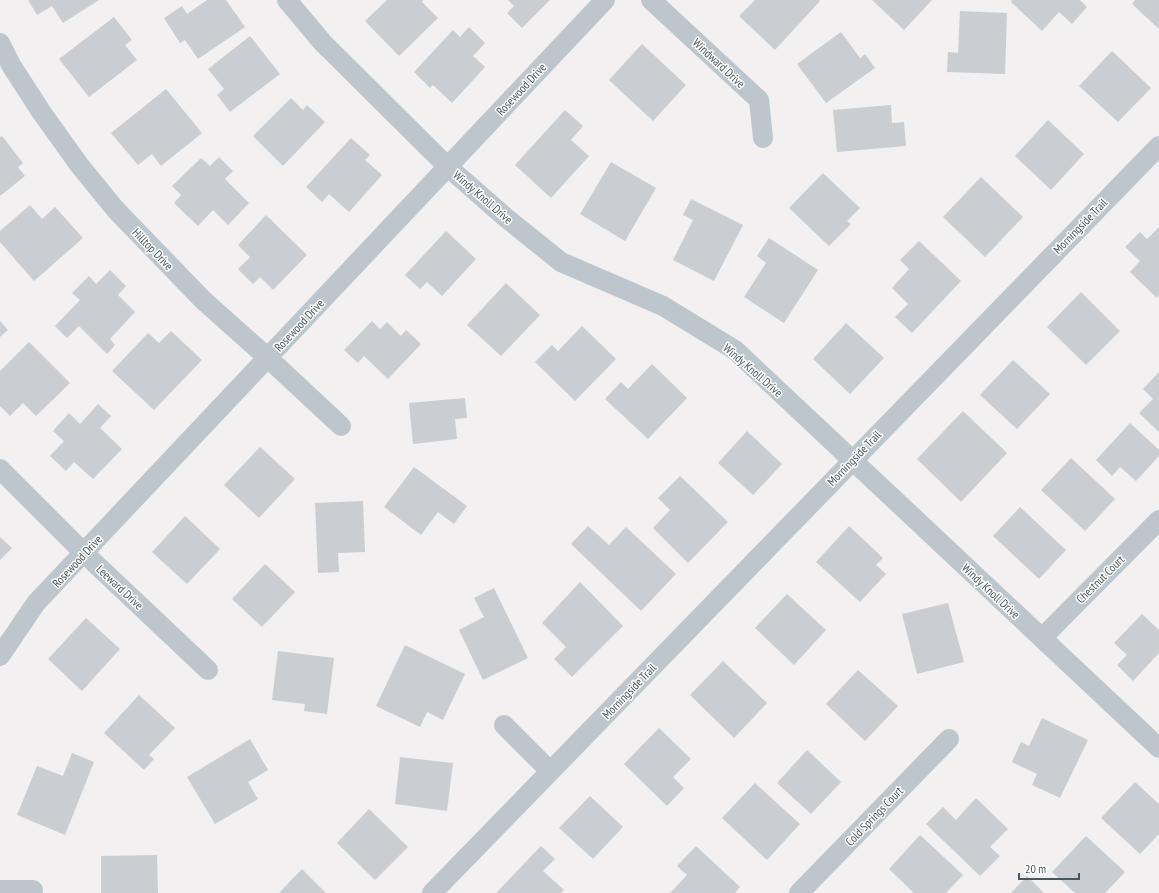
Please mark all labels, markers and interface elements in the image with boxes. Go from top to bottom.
street label: Windward Drive [690,35,748,91]
street label: Rosewood Drive [493,60,549,118]
street label: Windy Knoll Drive [450,167,516,227]
street label: Morningside Trail [1050,195,1110,257]
street label: Hilltop Drive [129,225,177,273]
street label: Rosewood Drive [271,296,327,354]
street label: Windy Knoll Drive [720,340,786,400]
street label: Morningside Trail [824,427,884,489]
street label: Rosewood Drive [49,532,105,590]
street label: Chestnut Court [1073,551,1128,606]
street label: Windy Knoll Drive [959,560,1023,622]
street label: Leeward Drive [93,561,147,613]
street label: Morningside Trail [599,660,659,722]
street label: Cold Springs Court [842,783,906,849]
scale bar [1019,855,1079,881]
text: 20 m [1025,861,1046,876]

